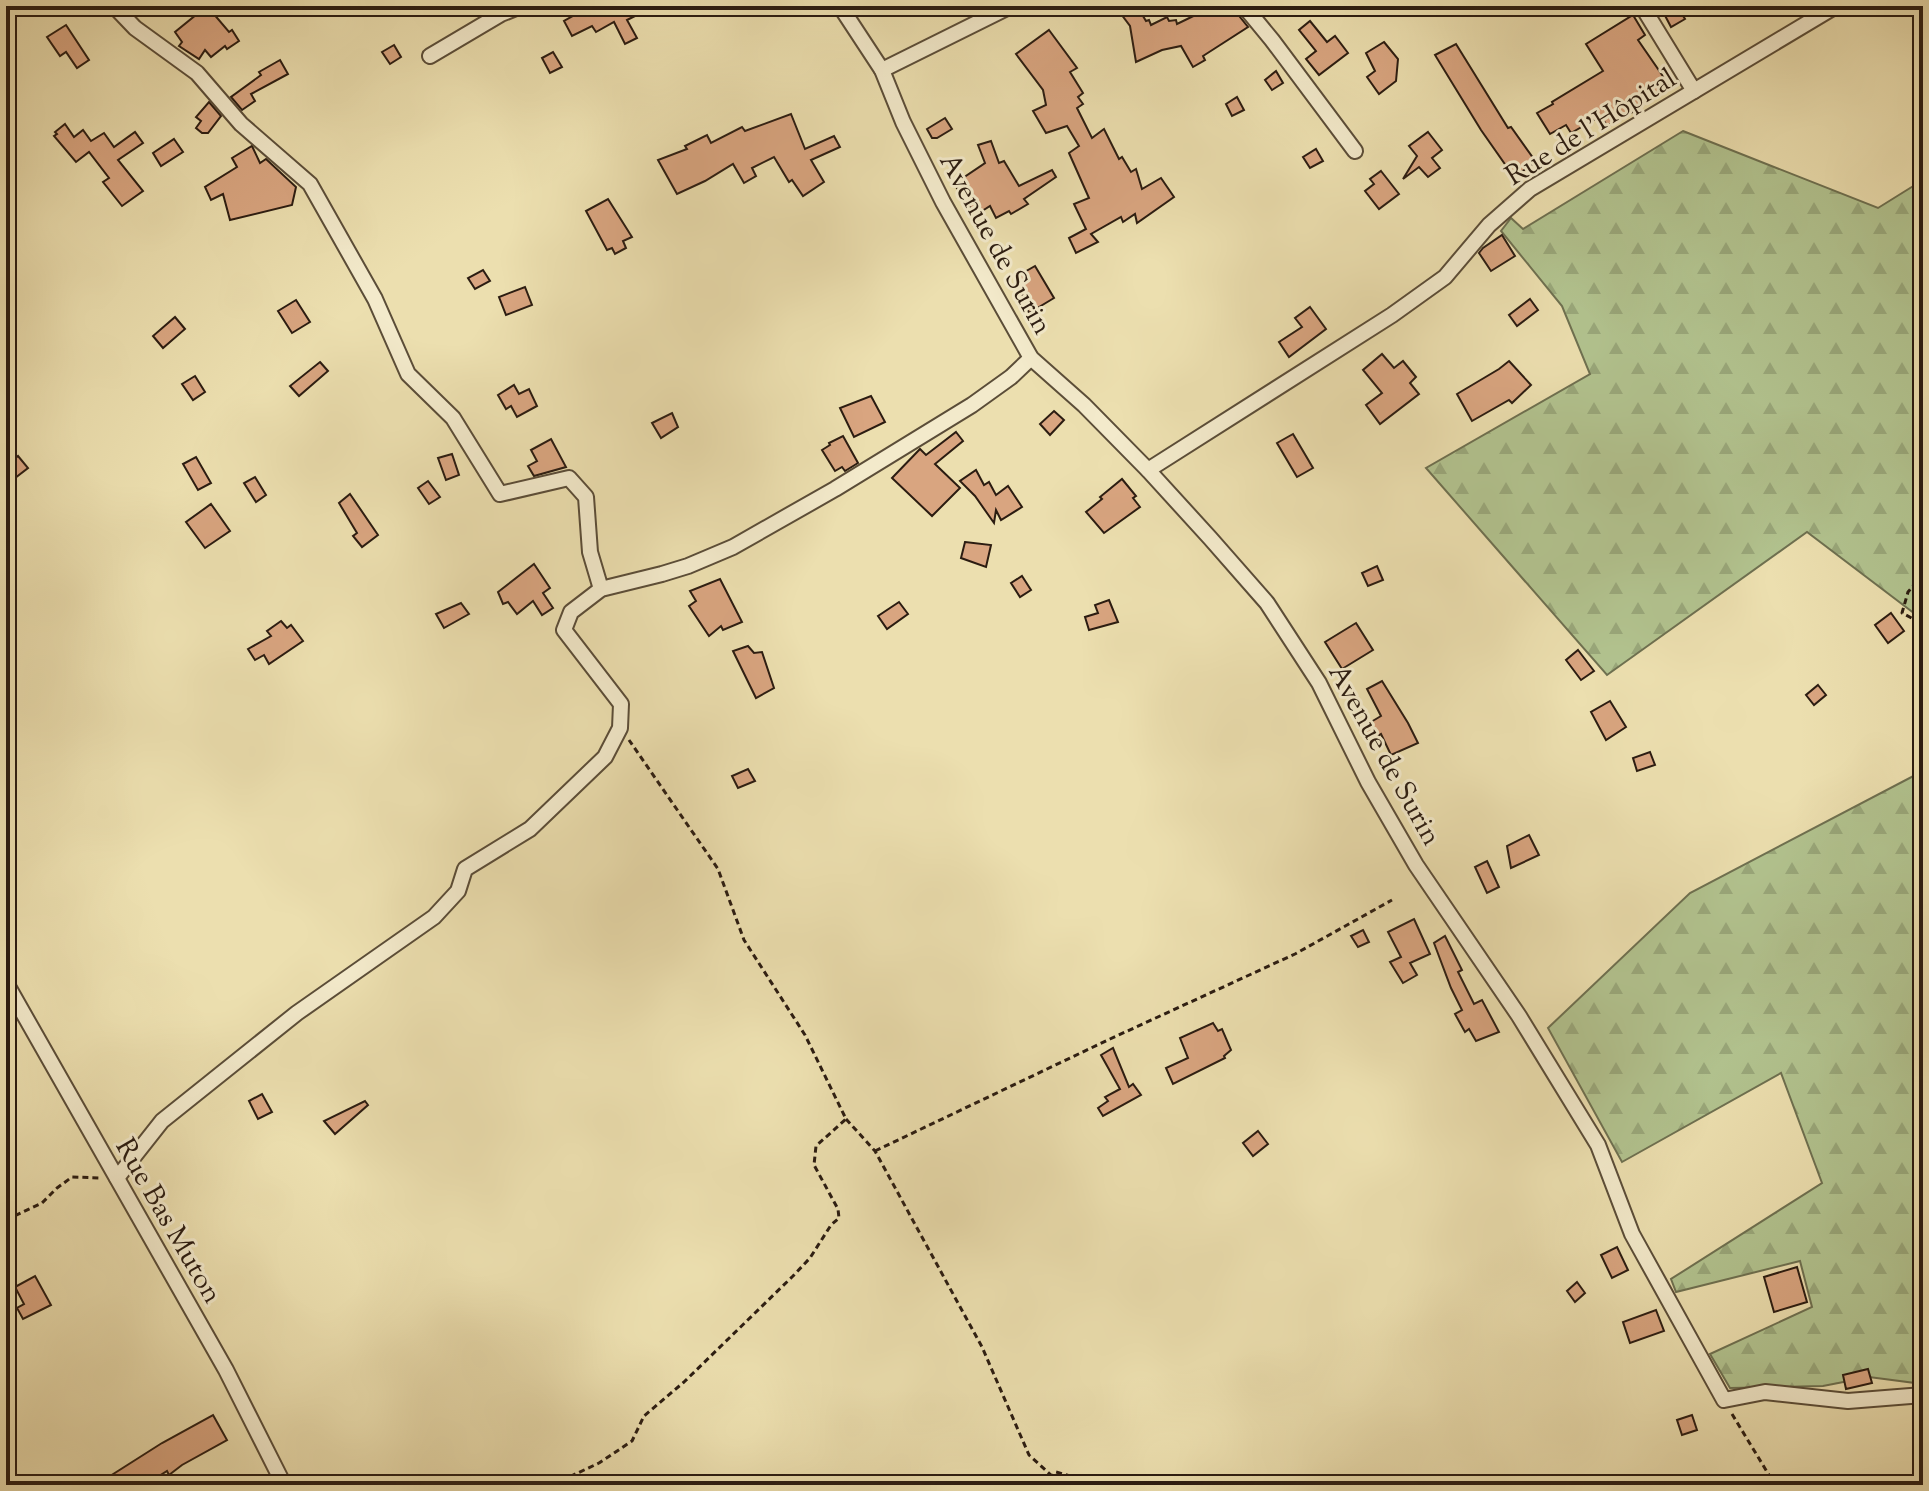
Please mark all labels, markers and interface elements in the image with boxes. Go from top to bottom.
street label: Rue de l'Hôpital [1498,60,1685,197]
street label: Avenue de Surin [928,146,1061,342]
street label: Avenue de Surin [1317,657,1450,853]
street label: Rue Bas Muton [104,1131,231,1312]

